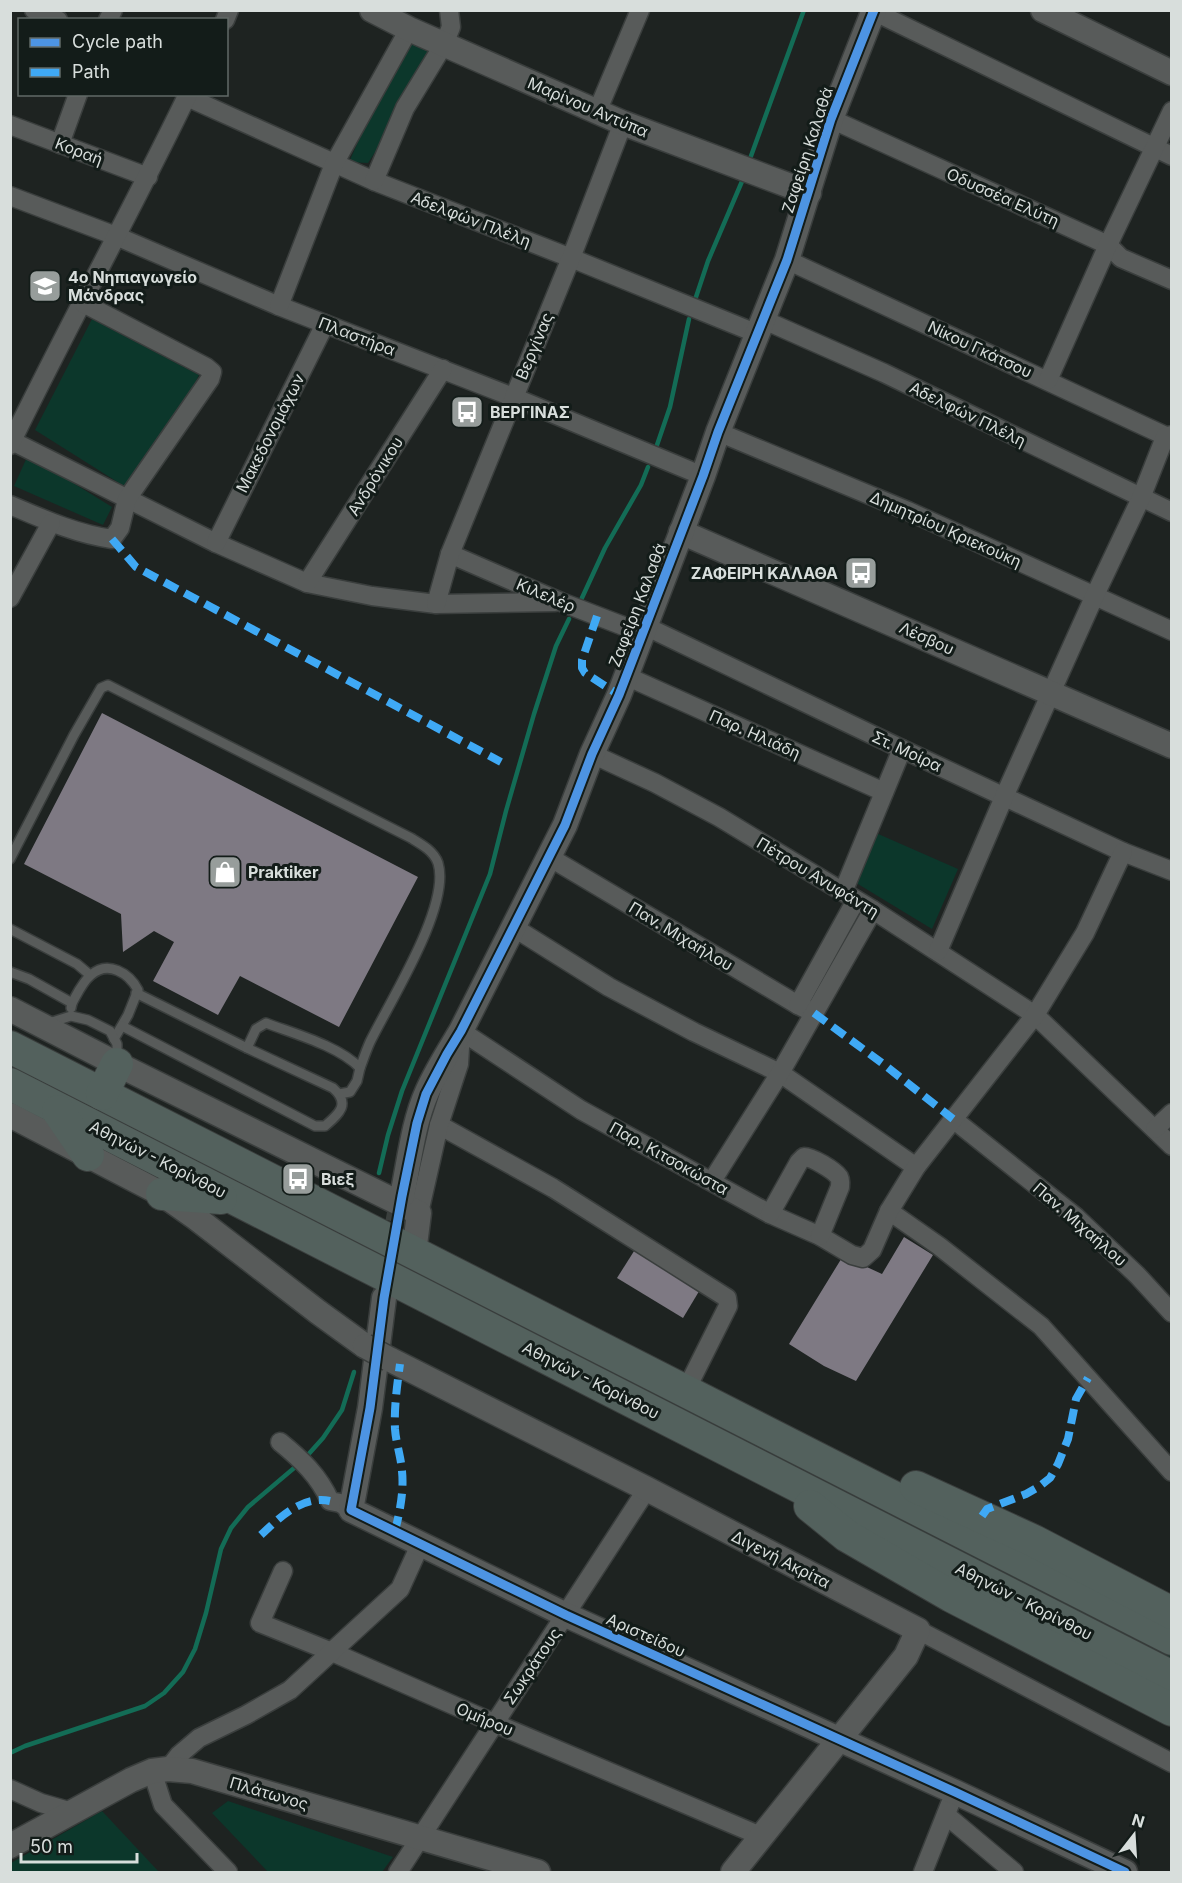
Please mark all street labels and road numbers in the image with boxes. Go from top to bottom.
street label: Μαρίνου Αντύπα [525,73,651,141]
street label: Ζαφείρη Καλαθά [777,85,837,215]
street label: Κοραή [52,133,106,169]
street label: Οδυσσέα Ελύτη [944,163,1062,231]
street label: Αδελφών Πλέλη [408,187,534,251]
street label: Βεργίνας [511,309,557,383]
street label: Πλαστήρα [316,312,398,360]
street label: Νίκου Γκάτσου [925,316,1035,382]
street label: Μακεδονομάχων [231,370,309,496]
street label: Αδελφών Πλέλη [907,377,1029,451]
street label: Ανδρόνικου [343,433,407,519]
street label: Δημητρίου Κριεκούκη [867,487,1025,571]
street label: Ζαφείρη Καλαθά [604,540,670,670]
street label: Κιλελέρ [513,574,579,616]
street label: Λέσβου [896,617,958,659]
street label: Παρ. Ηλιάδη [706,705,804,763]
street label: Στ. Μοίρα [869,726,945,776]
street label: Πέτρου Ανυφάντη [753,833,883,921]
street label: Παν. Μιχαήλου [625,897,737,975]
street label: Αθηνών - Κορίνθου [86,1116,230,1202]
street label: Παρ. Κιτσοκώστα [606,1117,732,1199]
street label: Παν. Μιχαήλου [1029,1178,1131,1270]
street label: Αθηνών - Κορίνθου [519,1337,663,1423]
street label: Διγενή Ακρίτα [728,1526,834,1592]
street label: Αθηνών - Κορίνθου [952,1558,1096,1644]
street label: Αριστείδου [603,1609,689,1661]
street label: Σωκράτους [499,1624,565,1708]
street label: Ομήρου [454,1698,516,1740]
street label: Πλάτωνος [227,1772,311,1814]

